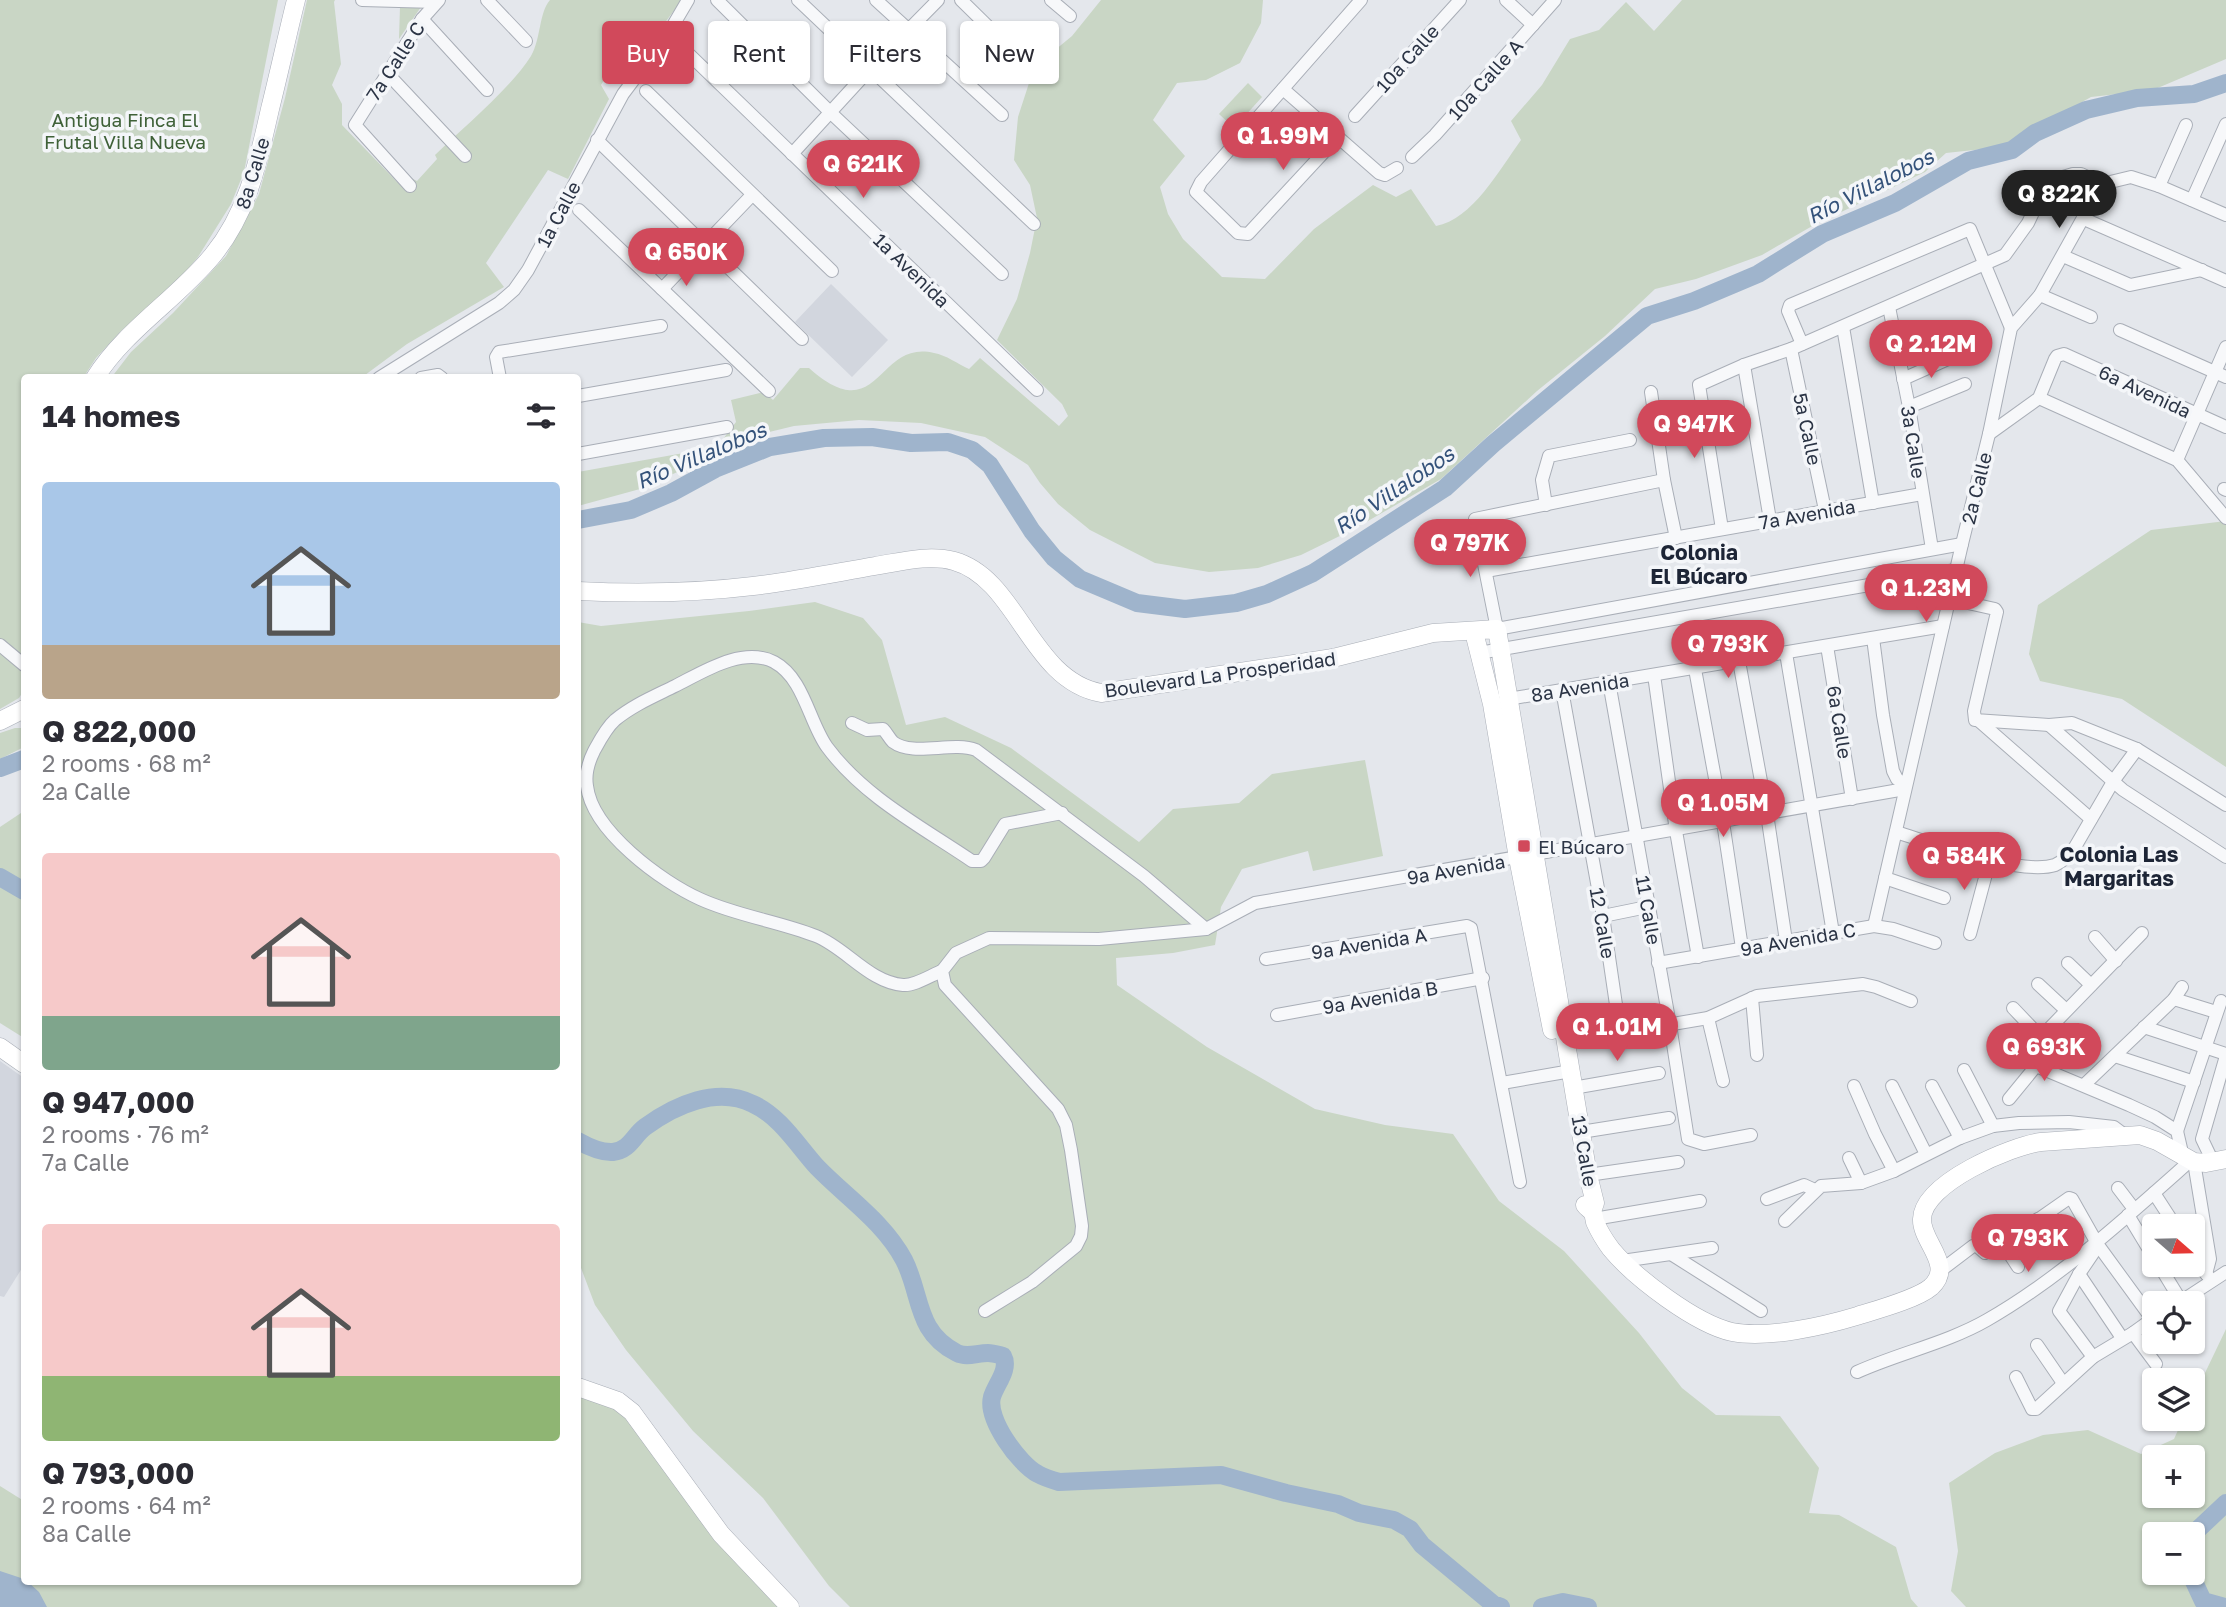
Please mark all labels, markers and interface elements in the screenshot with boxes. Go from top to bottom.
street label: 7a Calle C [361,17,429,105]
street label: 10a Calle [1371,19,1443,97]
chip: Buy [602,21,694,84]
chip: Rent [708,21,810,84]
chip: Filters [824,21,946,84]
chip: New [960,21,1059,84]
street label: 10a Calle A [1443,34,1527,124]
park label: Antigua Finca El Frutal Villa Nueva [44,108,206,153]
pin: Q 1.99M [1218,113,1348,172]
text: Q 1.99M [1237,121,1329,149]
street label: 8a Calle [230,134,274,212]
pin: Q 621K [806,140,920,200]
water label: Río Villalobos [1802,143,1938,229]
text: Q 621K [823,149,903,177]
pin: Q 822K [2002,170,2116,230]
street label: 1a Calle [531,177,585,251]
text: Q 822K [2018,179,2100,207]
street label: 1a Avenida [869,228,955,312]
pin: Q 650K [629,229,743,288]
text: Q 650K [644,237,728,265]
pin: Q 2.12M [1866,320,1996,380]
text: Q 2.12M [1885,329,1977,357]
street label: 6a Avenida [2095,360,2195,422]
street label: 5a Calle [1789,391,1827,467]
icon: filters [522,397,560,435]
text: 14 homes [42,398,181,434]
pin: Q 947K [1637,400,1751,460]
street label: 3a Calle [1897,404,1931,480]
text: Q 947K [1653,409,1735,437]
water label: Río Villalobos [632,416,771,494]
water label: Río Villalobos [1329,440,1459,540]
street label: 2a Calle [1956,450,1996,526]
street label: 7a Avenida [1757,494,1857,534]
pin: Q 797K [1413,520,1527,579]
icon: home [238,528,364,654]
text: Q 797K [1430,528,1510,556]
district label: Colonia El Búcaro [1650,539,1748,589]
pin: Q 1.23M [1861,564,1991,624]
text: Q 1.23M [1880,573,1972,601]
pin: Q 793K [1671,620,1785,680]
text: Q 793K [1687,629,1769,657]
street label: Boulevard La Prosperidad [1103,646,1337,702]
street label: 8a Avenida [1529,668,1631,706]
street label: 6a Calle [1823,684,1857,760]
text: Q 822,000 [42,713,197,749]
text: 2 rooms · 68 m² [42,749,211,777]
text: 2a Calle [42,777,131,805]
pin: Q 1.05M [1658,780,1788,839]
text: Q 1.05M [1677,788,1769,816]
pin: Q 584K [1907,832,2021,892]
place label: El Búcaro [1538,835,1624,858]
marker: El Búcaro [1516,838,1532,854]
text: Q 584K [1922,841,2006,869]
district label: Colonia Las Margaritas [2059,841,2179,891]
street label: 9a Avenida [1405,849,1507,889]
street label: 11 Calle [1632,874,1666,946]
street label: 12 Calle [1585,886,1621,960]
icon: home [238,899,364,1025]
street label: 9a Avenida C [1739,918,1857,960]
street label: 9a Avenida A [1310,922,1429,963]
street label: 9a Avenida B [1321,976,1439,1018]
pin: Q 1.01M [1552,1004,1682,1063]
text: Q 1.01M [1572,1012,1662,1040]
pin: Q 693K [1987,1024,2101,1083]
text: Q 693K [2002,1032,2086,1060]
text: Q 947,000 [42,1084,195,1120]
street label: 13 Calle [1567,1114,1603,1188]
text: 2 rooms · 76 m² [42,1120,209,1148]
text: 7a Calle [42,1148,129,1176]
pin: Q 793K [1971,1214,2085,1274]
north arrow [2142,1214,2205,1278]
map controls [2142,1214,2205,1585]
text: Q 793K [1987,1223,2069,1251]
icon: home [238,1270,364,1396]
button: locate [2142,1291,2205,1354]
button: layers [2142,1368,2205,1431]
button: + [2142,1445,2205,1508]
text: Q 793,000 [42,1455,194,1491]
text: 2 rooms · 64 m² [42,1491,211,1519]
text: 8a Calle [42,1519,131,1547]
button: − [2142,1522,2205,1585]

